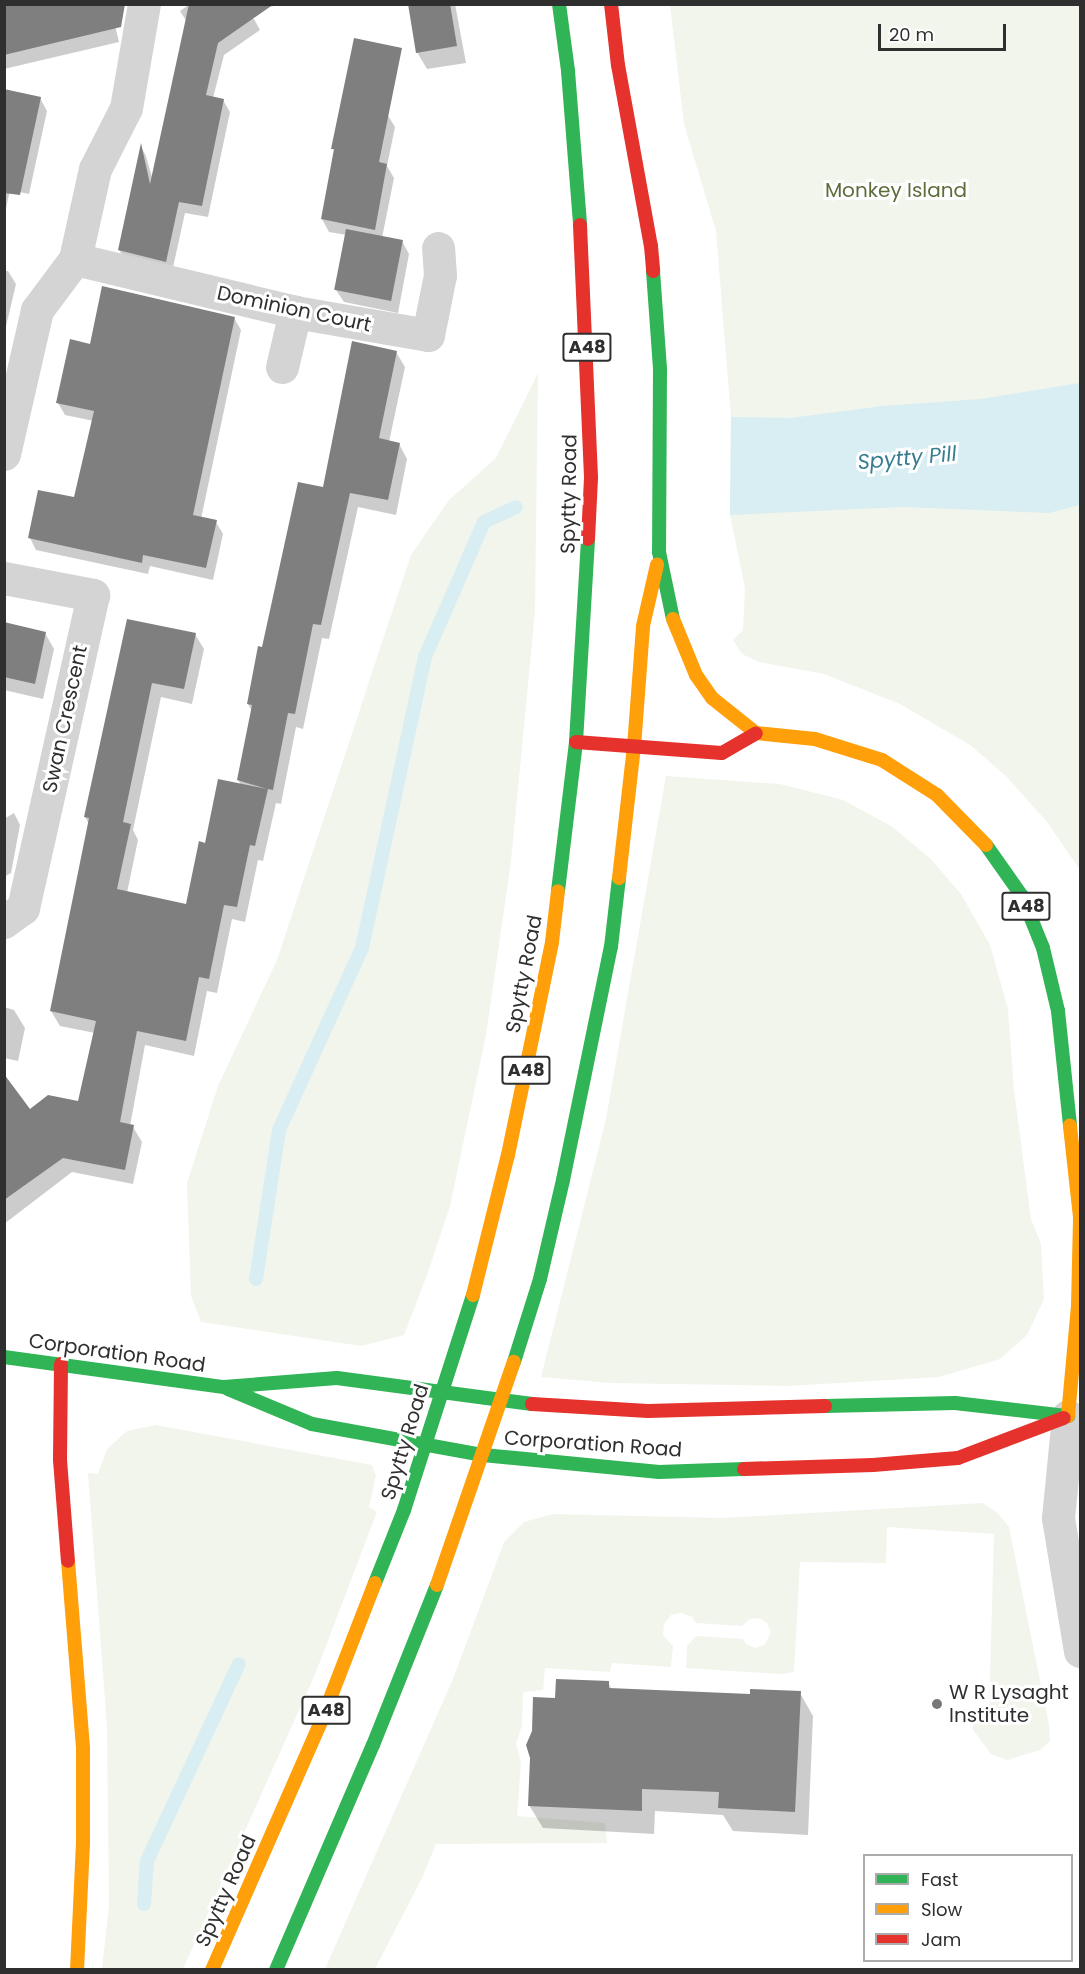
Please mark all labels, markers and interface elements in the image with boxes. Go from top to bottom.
scale bar [881,12,1008,50]
text: 20 m [889,22,934,47]
park label: Monkey Island [825,178,967,202]
street label: Dominion Court [215,281,373,337]
road number: A48 [562,332,612,362]
street label: Spytty Road [556,434,582,554]
water label: Spytty Pill [856,441,958,475]
street label: Swan Crescent [38,643,92,795]
road number: A48 [1000,891,1052,921]
street label: Spytty Road [501,913,547,1035]
road number: A48 [500,1055,552,1085]
street label: Corporation Road [27,1329,207,1377]
street label: Spytty Road [376,1381,434,1503]
street label: Corporation Road [503,1426,683,1462]
place label: W R Lysaght Institute [949,1680,1069,1727]
road number: A48 [300,1695,352,1725]
marker: W R Lysaght Institute [930,1697,944,1711]
street label: Spytty Road [191,1831,261,1951]
legend [863,1854,1073,1962]
text: Fast [921,1867,958,1892]
text: Slow [921,1897,962,1922]
text: Jam [921,1927,961,1952]

